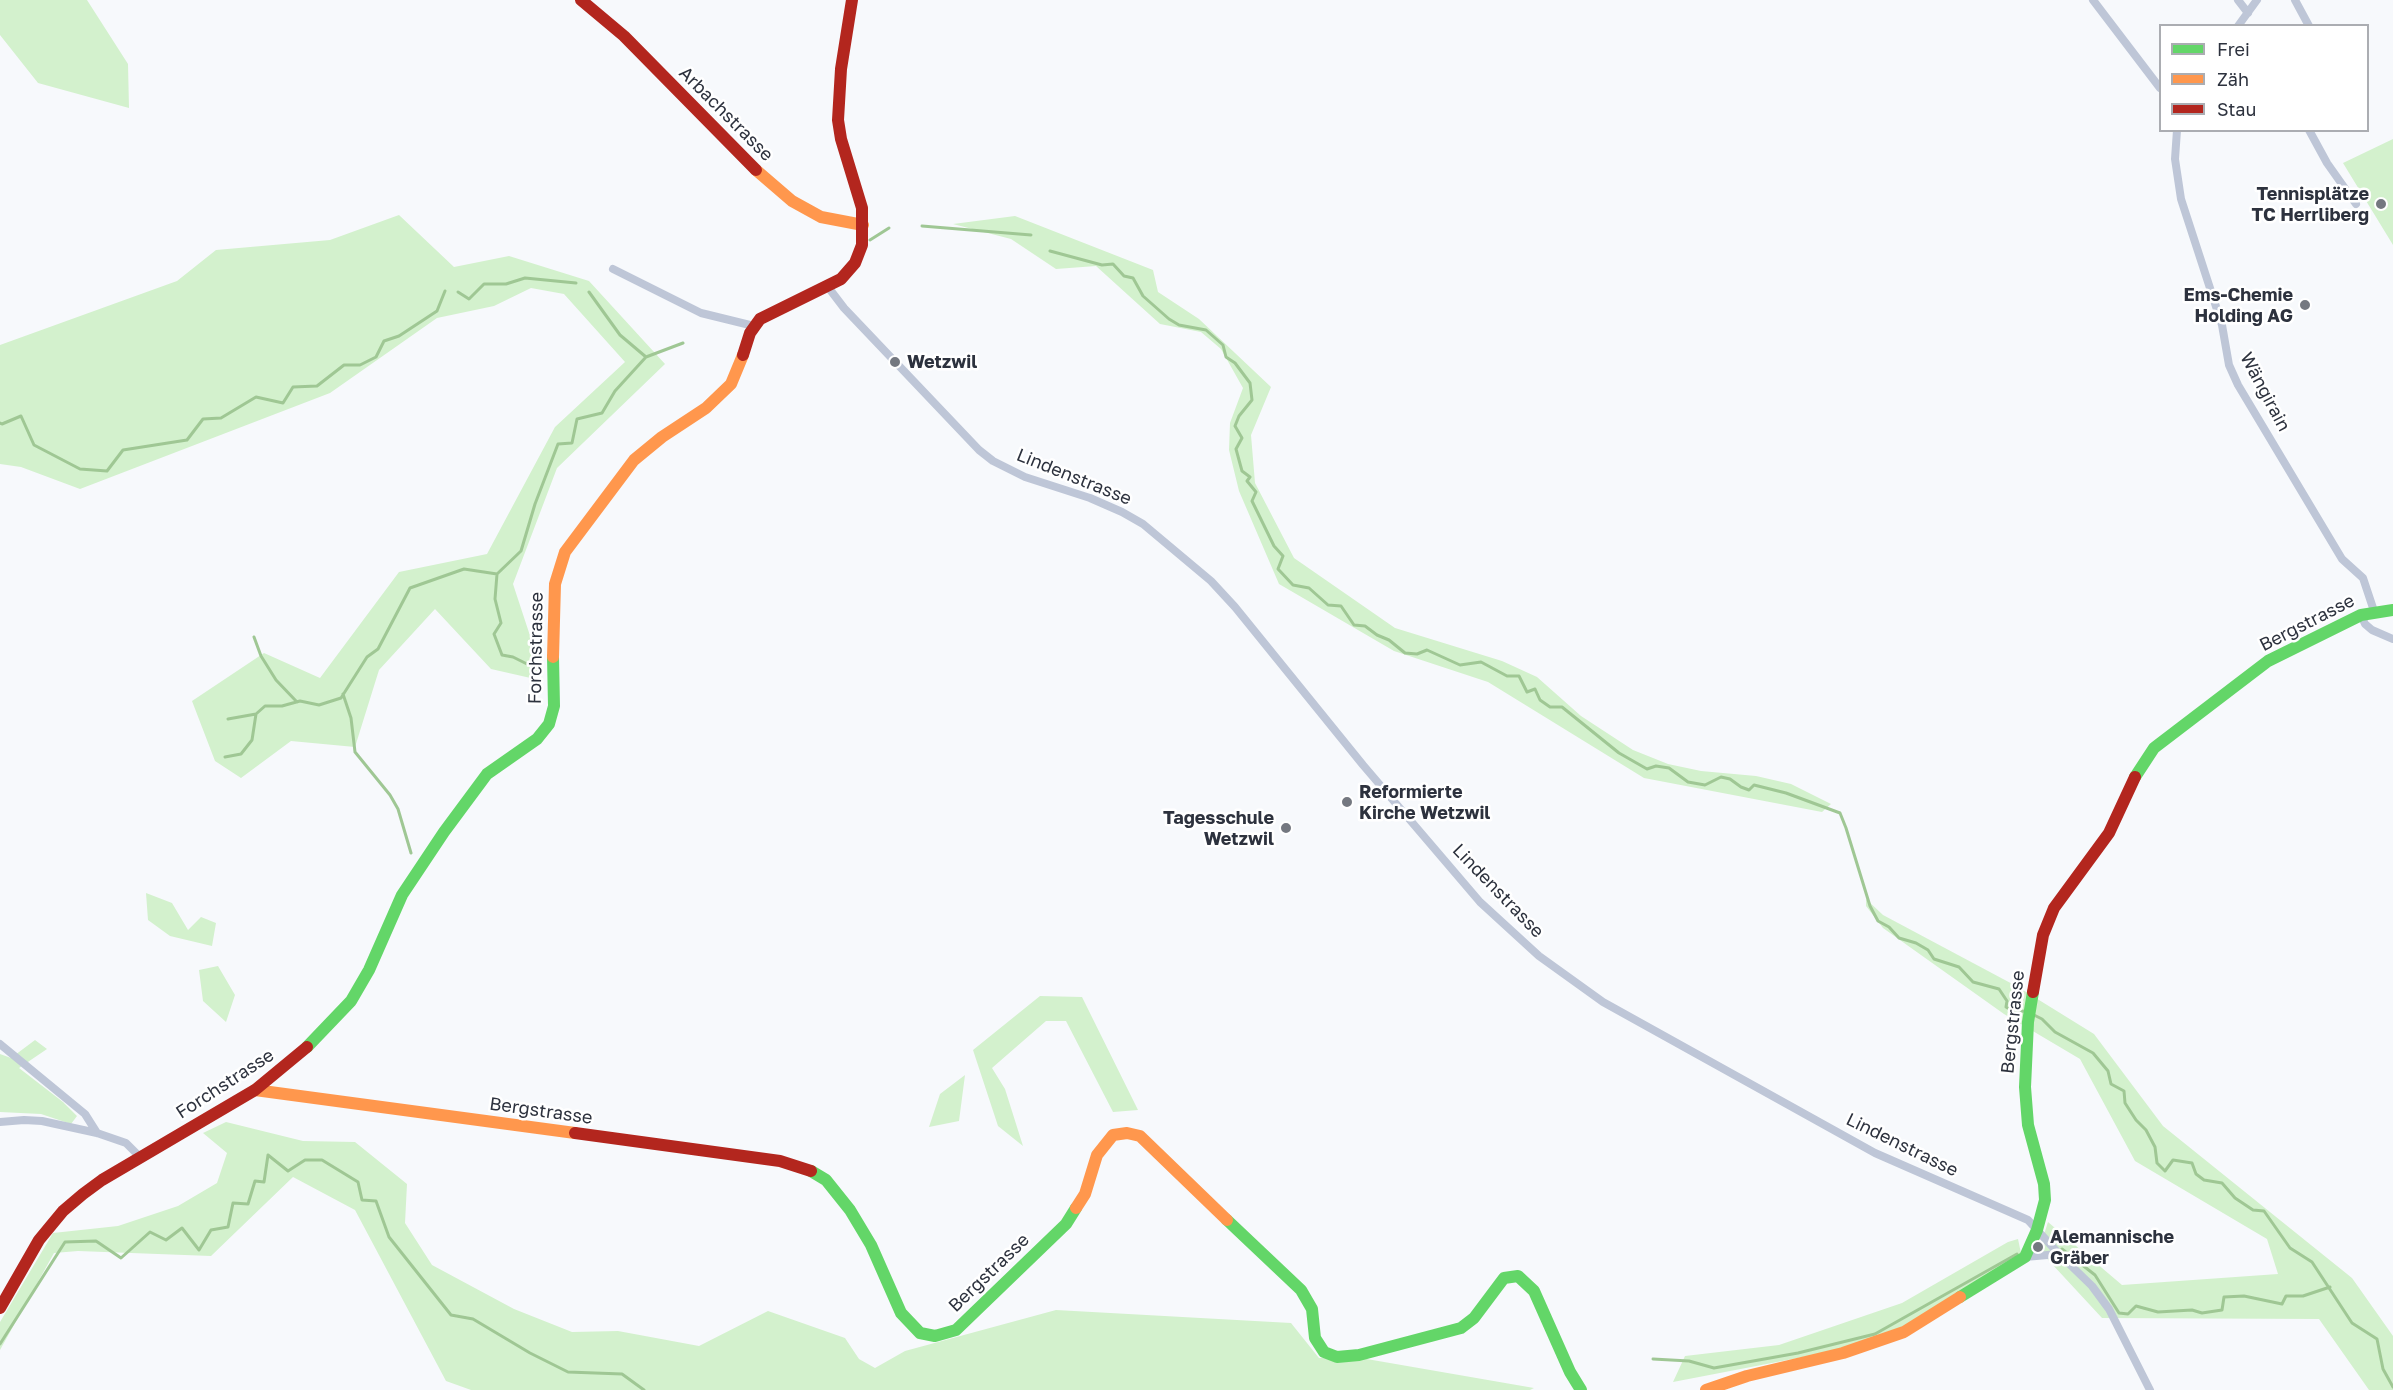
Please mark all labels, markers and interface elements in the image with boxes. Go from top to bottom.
legend [2159,24,2369,132]
text: Frei [2217,38,2250,60]
street label: Arbachstrasse [674,62,778,166]
text: Zäh [2217,68,2249,90]
text: Stau [2217,98,2256,120]
place label: Tennisplätze TC Herrliberg [2251,183,2369,226]
marker: Tennisplätze TC Herrliberg [2374,197,2388,211]
place label: Ems-Chemie Holding AG [2184,284,2293,326]
marker: Ems-Chemie Holding AG [2298,298,2312,312]
street label: Wängirain [2235,349,2295,435]
place label: Wetzwil [907,351,977,373]
marker: Wetzwil [888,355,902,369]
street label: Lindenstrasse [1013,444,1135,510]
street label: Bergstrasse [2256,590,2358,656]
street label: Forchstrasse [524,592,548,704]
place label: Reformierte Kirche Wetzwil [1359,781,1490,824]
marker: Reformierte Kirche Wetzwil [1340,795,1354,809]
place label: Tagesschule Wetzwil [1163,807,1274,850]
marker: Tagesschule Wetzwil [1279,821,1293,835]
street label: Lindenstrasse [1448,840,1548,942]
street label: Bergstrasse [1997,969,2029,1075]
street label: Forchstrasse [172,1044,278,1124]
street label: Bergstrasse [488,1093,594,1129]
street label: Lindenstrasse [1842,1109,1962,1181]
place label: Alemannische Gräber [2050,1226,2174,1268]
street label: Bergstrasse [944,1229,1034,1317]
marker: Alemannische Gräber [2031,1240,2045,1254]

